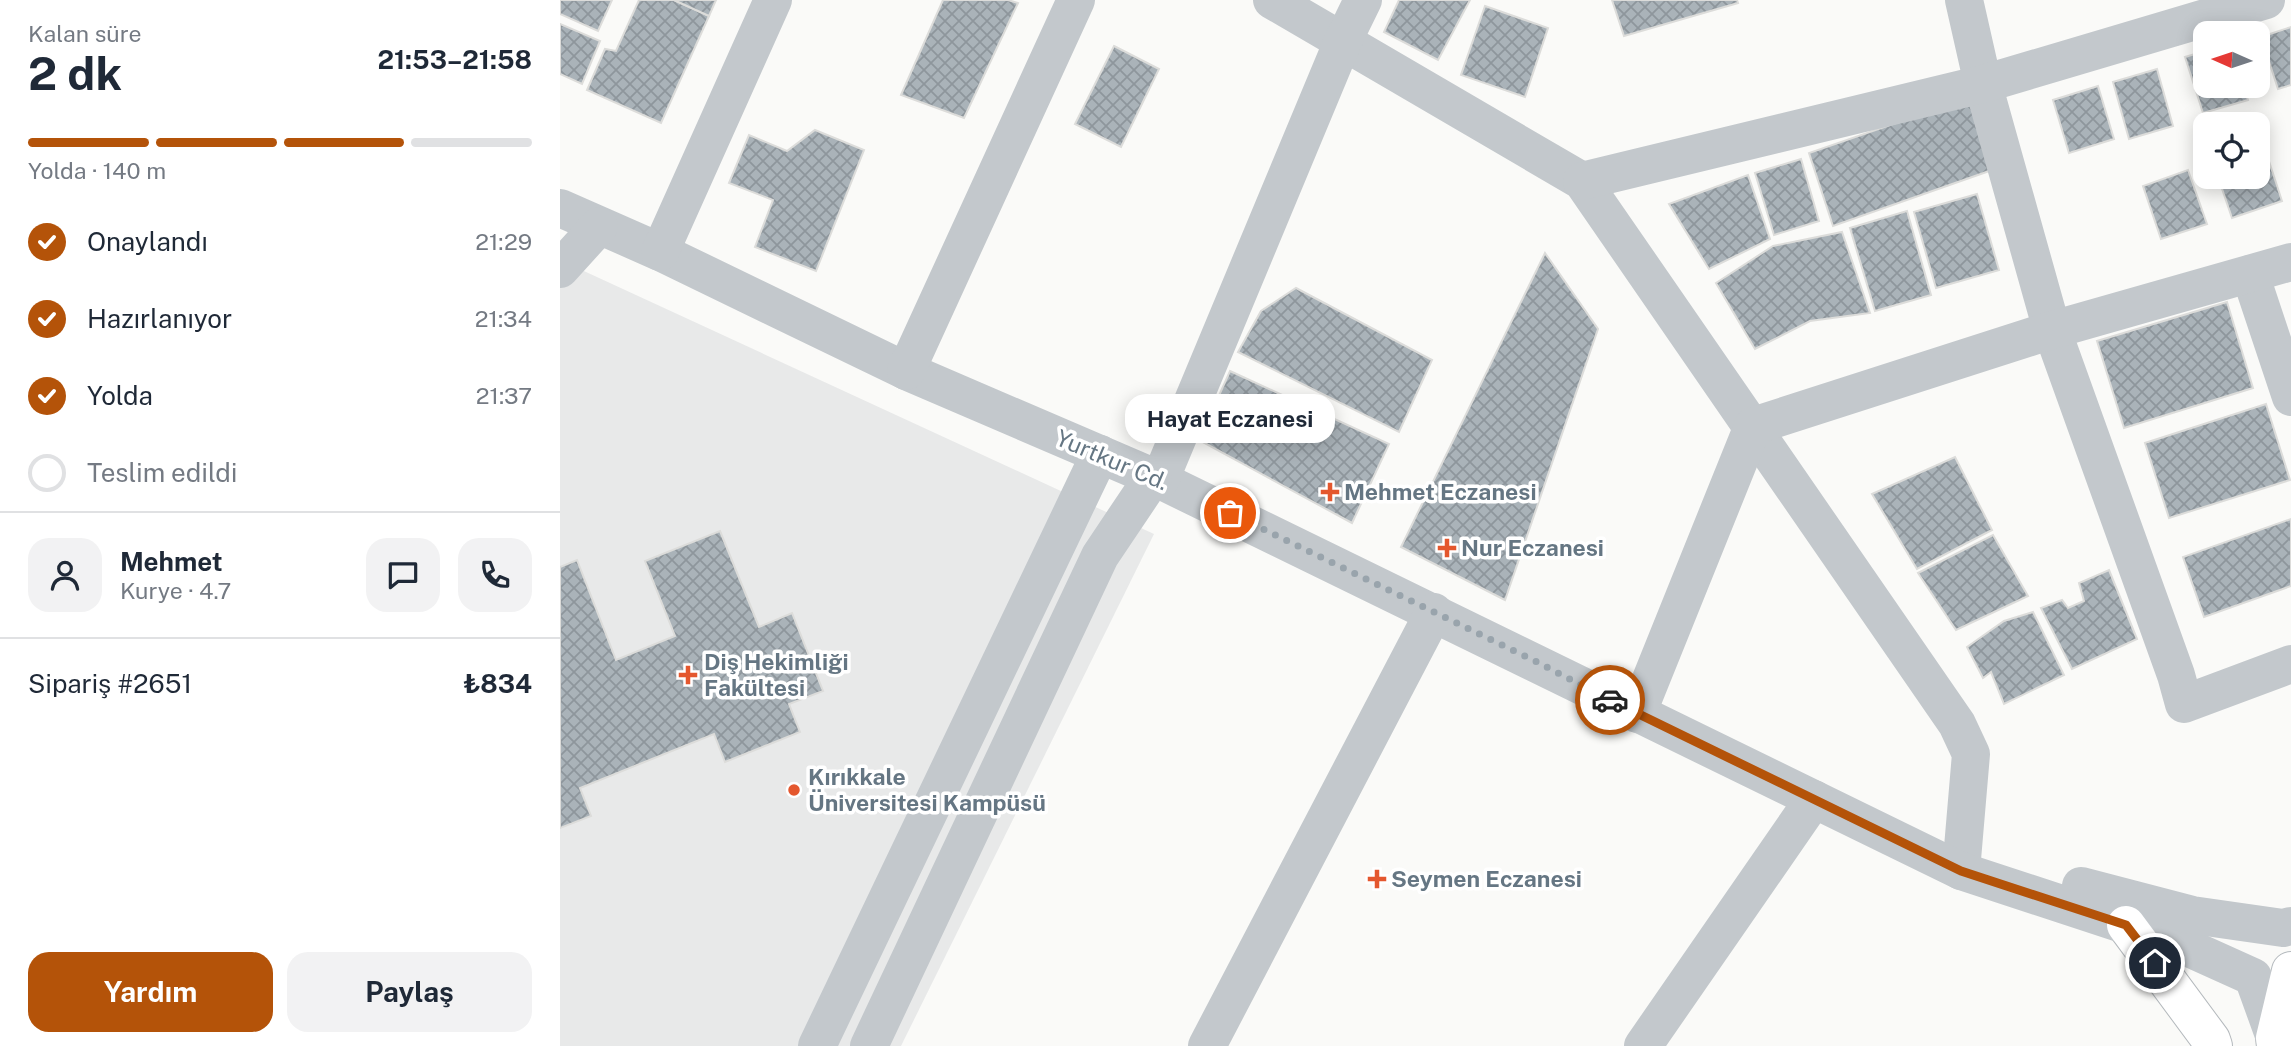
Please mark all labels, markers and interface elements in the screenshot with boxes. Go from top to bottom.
text: Kalan süre [28,20,142,47]
north arrow [2193,21,2270,98]
map controls [2193,21,2270,189]
text: 21:53–21:58 [377,44,532,75]
text: 2 dk [28,46,122,100]
button: locate [2193,112,2270,189]
text: Yolda · 140 m [28,157,166,184]
icon: check [28,223,66,261]
text: Onaylandı [87,226,208,257]
text: 21:29 [475,228,532,255]
icon: check [28,300,66,338]
text: Hazırlanıyor [87,303,232,334]
text: 21:34 [475,305,532,332]
icon: check [28,377,66,415]
text: Yolda [87,380,153,411]
text: 21:37 [476,382,532,409]
callout: Hayat Eczanesi [1125,394,1335,443]
text: Hayat Eczanesi [1147,405,1313,432]
street label: Yurtkur Cd. [1052,424,1172,495]
text: Teslim edildi [87,457,237,488]
place label: Mehmet Eczanesi [1344,478,1536,505]
pin [1200,483,1260,543]
marker: Mehmet Eczanesi [1322,484,1338,500]
icon: bag [1211,494,1249,532]
place label: Nur Eczanesi [1461,534,1604,561]
button: person [28,538,102,612]
button: chat [366,538,440,612]
button: phone [458,538,532,612]
marker: Nur Eczanesi [1439,540,1455,556]
text: Mehmet [120,546,223,577]
text: Kurye · 4.7 [120,577,231,604]
place label: Diş Hekimliği Fakültesi [704,648,849,701]
marker: Diş Hekimliği Fakültesi [678,665,698,685]
courier [1575,665,1645,735]
text: Sipariş #2651 [28,668,192,699]
text: ₺834 [463,668,532,699]
icon: car [1591,681,1629,719]
place label: Kırıkkale Üniversitesi Kampüsü [808,763,1046,816]
marker: Kırıkkale Üniversitesi Kampüsü [786,782,802,798]
place label: Seymen Eczanesi [1391,865,1582,892]
marker: Seymen Eczanesi [1369,871,1385,887]
pin [2125,933,2185,993]
icon: home [2136,944,2174,982]
button: Yardım [28,952,273,1032]
button: Paylaş [287,952,532,1032]

